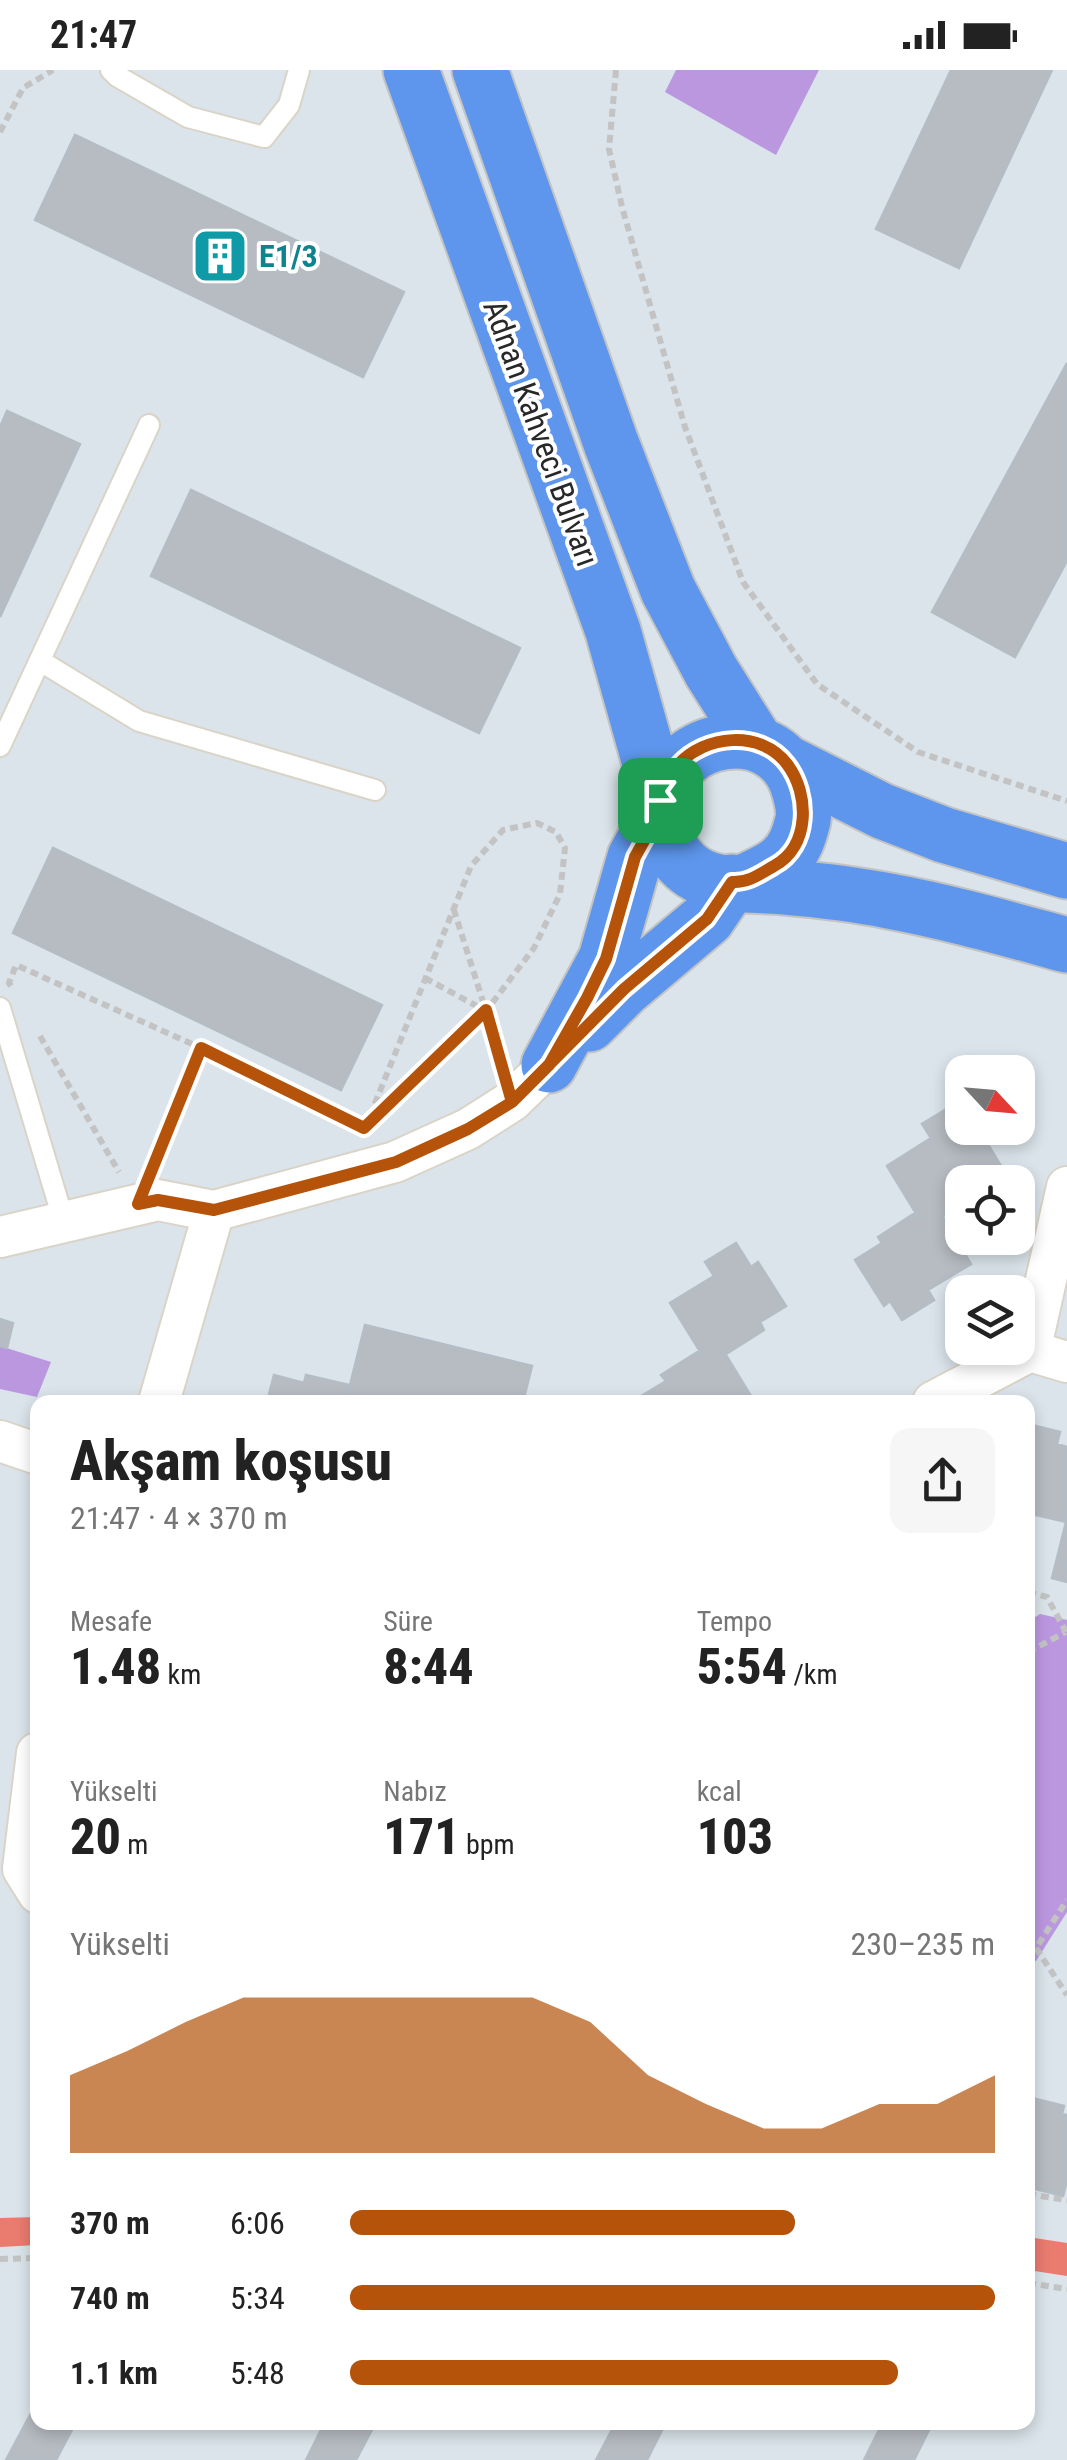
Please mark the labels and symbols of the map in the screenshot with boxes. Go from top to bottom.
building icon: E1/3 [190,226,250,286]
place label: E1/3 [259,237,318,275]
street label: Adnan Kahveci Bulvarı [475,295,607,571]
pin [618,758,703,843]
north arrow [945,1055,1035,1145]

